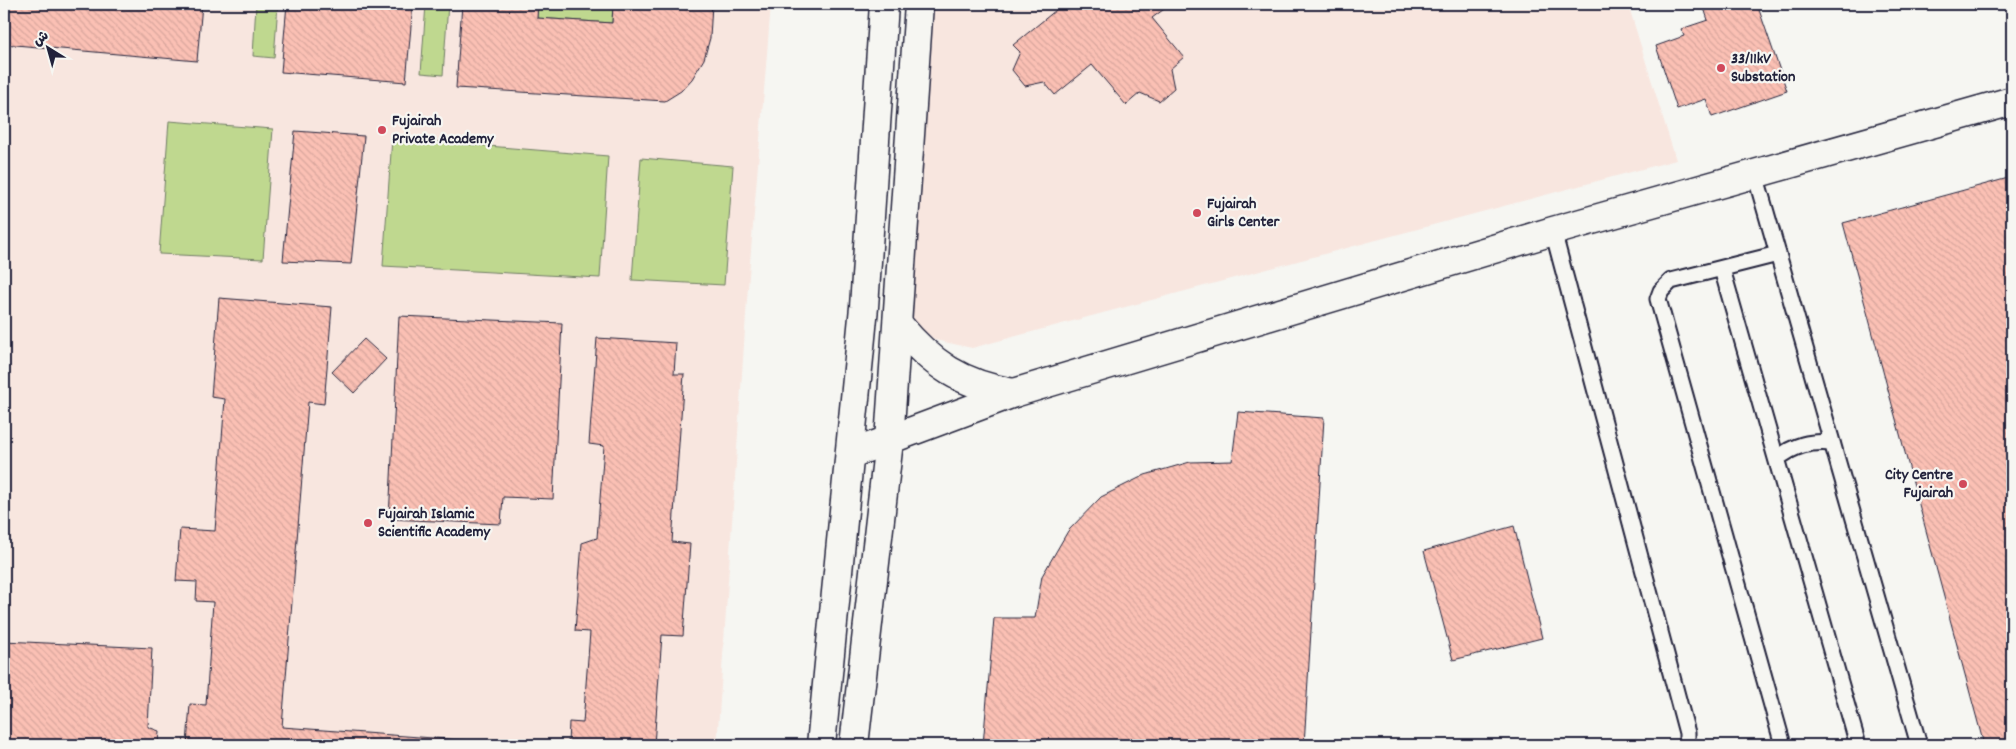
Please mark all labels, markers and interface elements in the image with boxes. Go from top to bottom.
north arrow [22,22,72,72]
text: ش [29,27,54,52]
place label: 33/11kV Substation [1731,48,1795,89]
marker: 33/11kV Substation [1715,62,1727,74]
place label: Fujairah Private Academy [392,110,495,151]
marker: Fujairah Private Academy [376,124,388,136]
place label: Fujairah Girls Center [1207,193,1280,234]
marker: Fujairah Girls Center [1191,207,1203,219]
place label: City Centre Fujairah [1885,464,1953,505]
marker: City Centre Fujairah [1957,478,1969,490]
place label: Fujairah Islamic Scientific Academy [378,503,491,544]
marker: Fujairah Islamic Scientific Academy [362,517,374,529]

